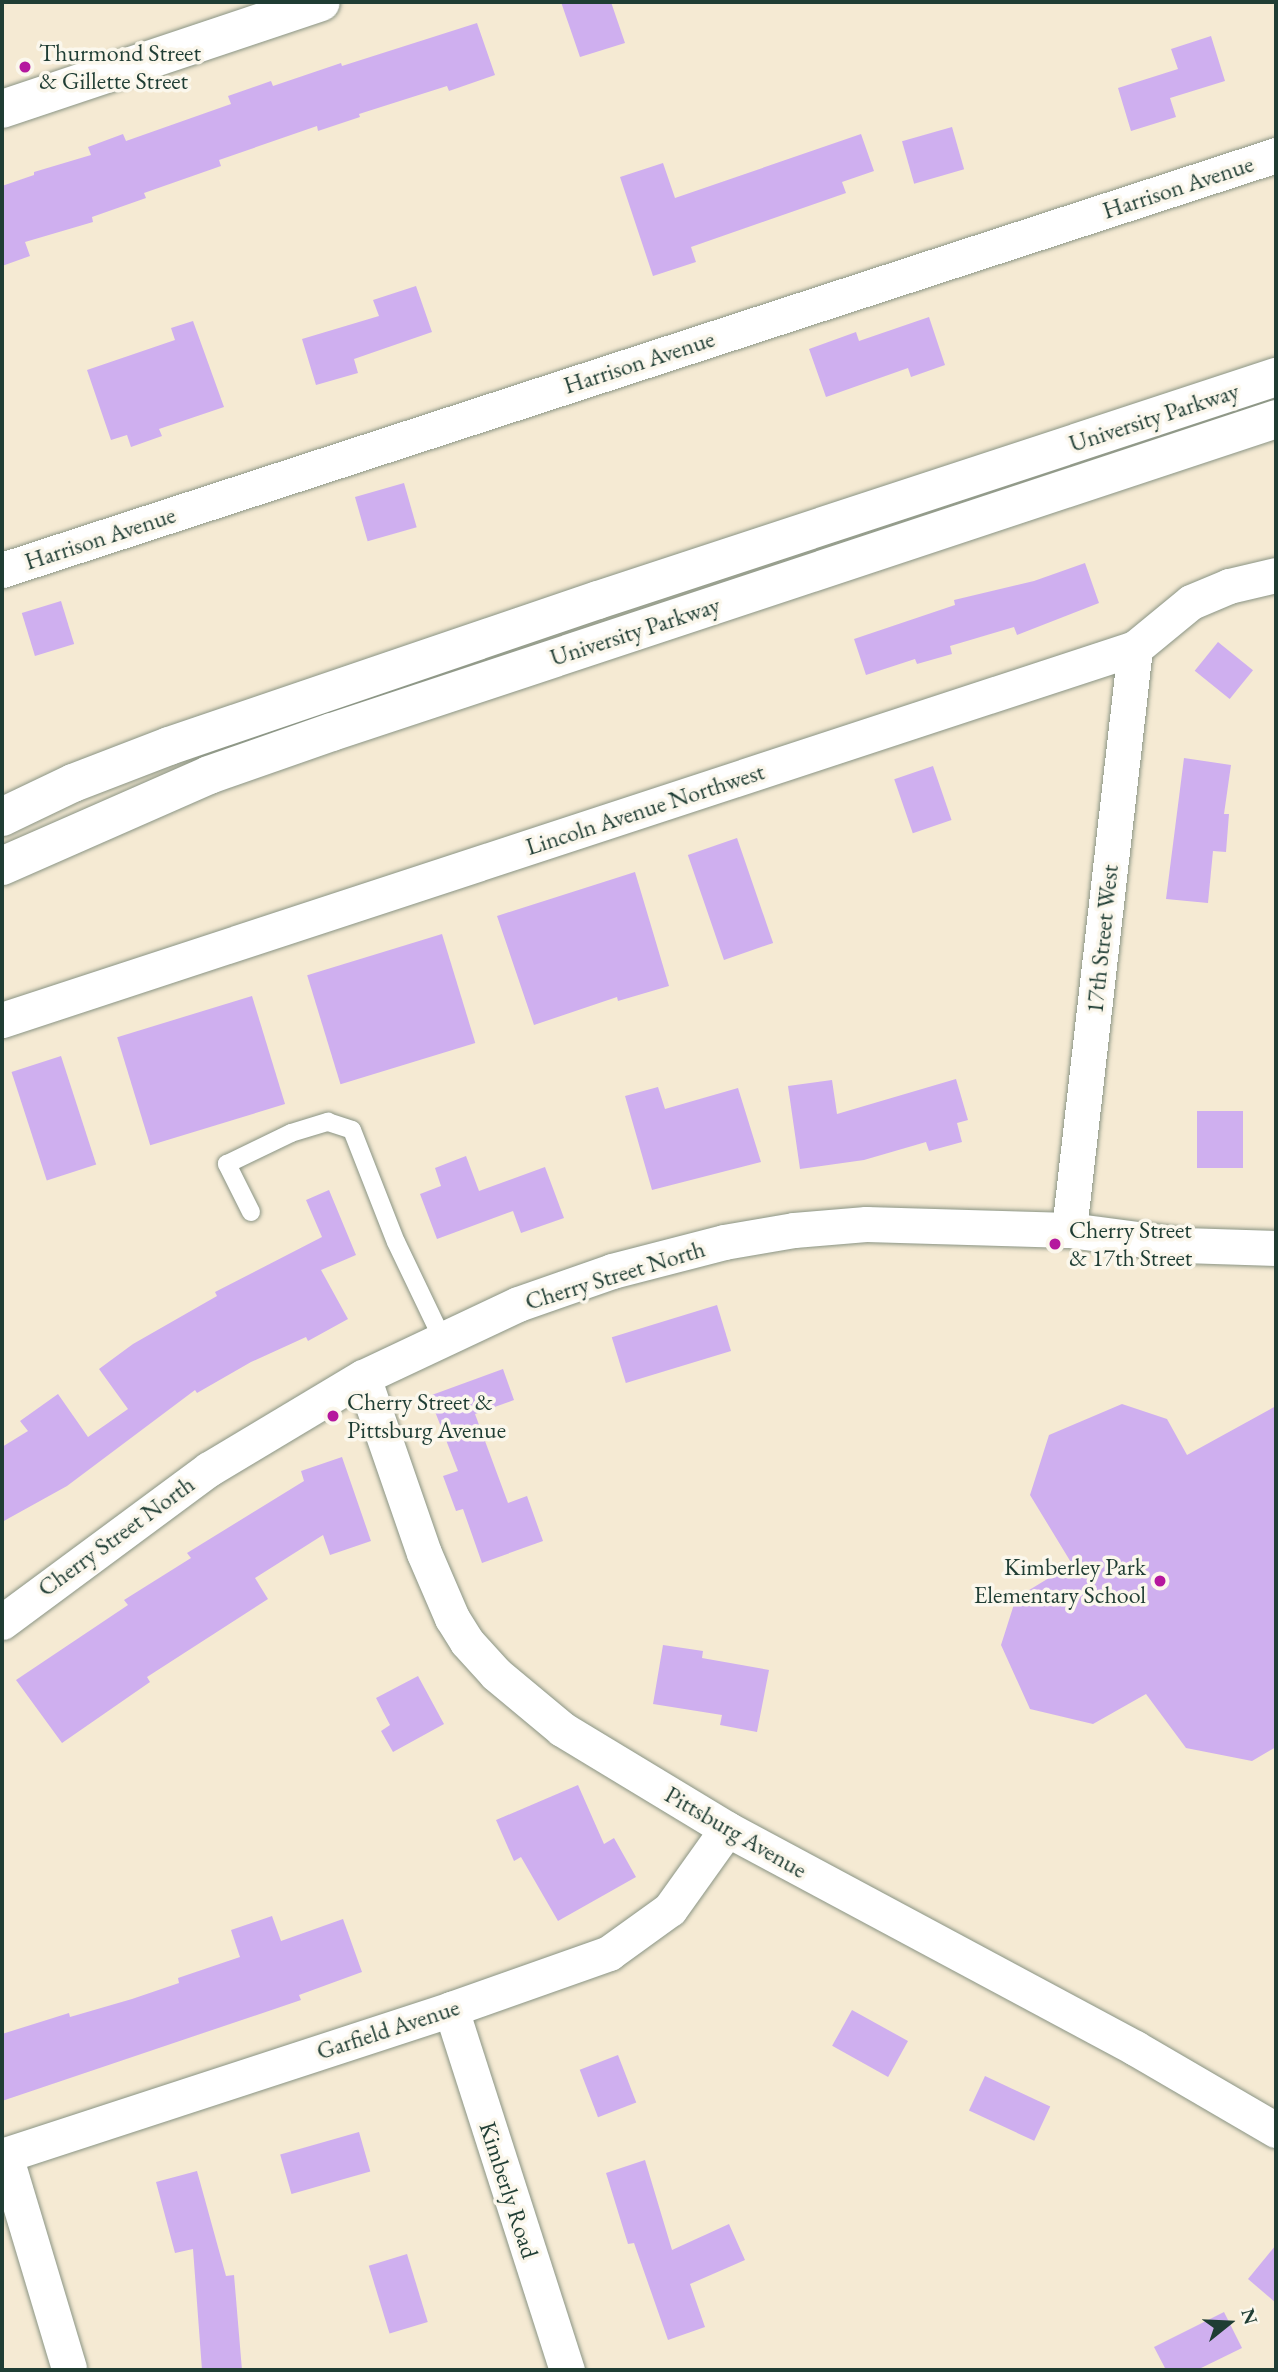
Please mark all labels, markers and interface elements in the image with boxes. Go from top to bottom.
place label: Thurmond Street & Gillette Street [39,39,201,95]
marker: Thurmond Street & Gillette Street [17,59,33,75]
street label: Harrison Avenue [1099,149,1257,225]
street label: Harrison Avenue [560,324,718,400]
street label: University Parkway [1065,376,1243,458]
street label: Harrison Avenue [21,500,179,576]
street label: University Parkway [546,590,724,672]
street label: Lincoln Avenue Northwest [522,757,768,861]
street label: 17th Street West [1080,863,1124,1015]
place label: Cherry Street & 17th Street [1069,1216,1192,1272]
street label: Cherry Street North [522,1234,708,1316]
marker: Cherry Street & 17th Street [1047,1236,1063,1252]
place label: Cherry Street & Pittsburg Avenue [347,1388,506,1444]
marker: Cherry Street & Pittsburg Avenue [325,1408,341,1424]
street label: Cherry Street North [32,1470,200,1602]
place label: Kimberley Park Elementary School [974,1553,1146,1609]
marker: Kimberley Park Elementary School [1152,1573,1168,1589]
street label: Pittsburg Avenue [660,1780,812,1884]
street label: Garfield Avenue [313,1992,463,2066]
street label: Kimberly Road [473,2118,545,2262]
north arrow [1194,2288,1264,2358]
text: N [1235,2305,1264,2328]

